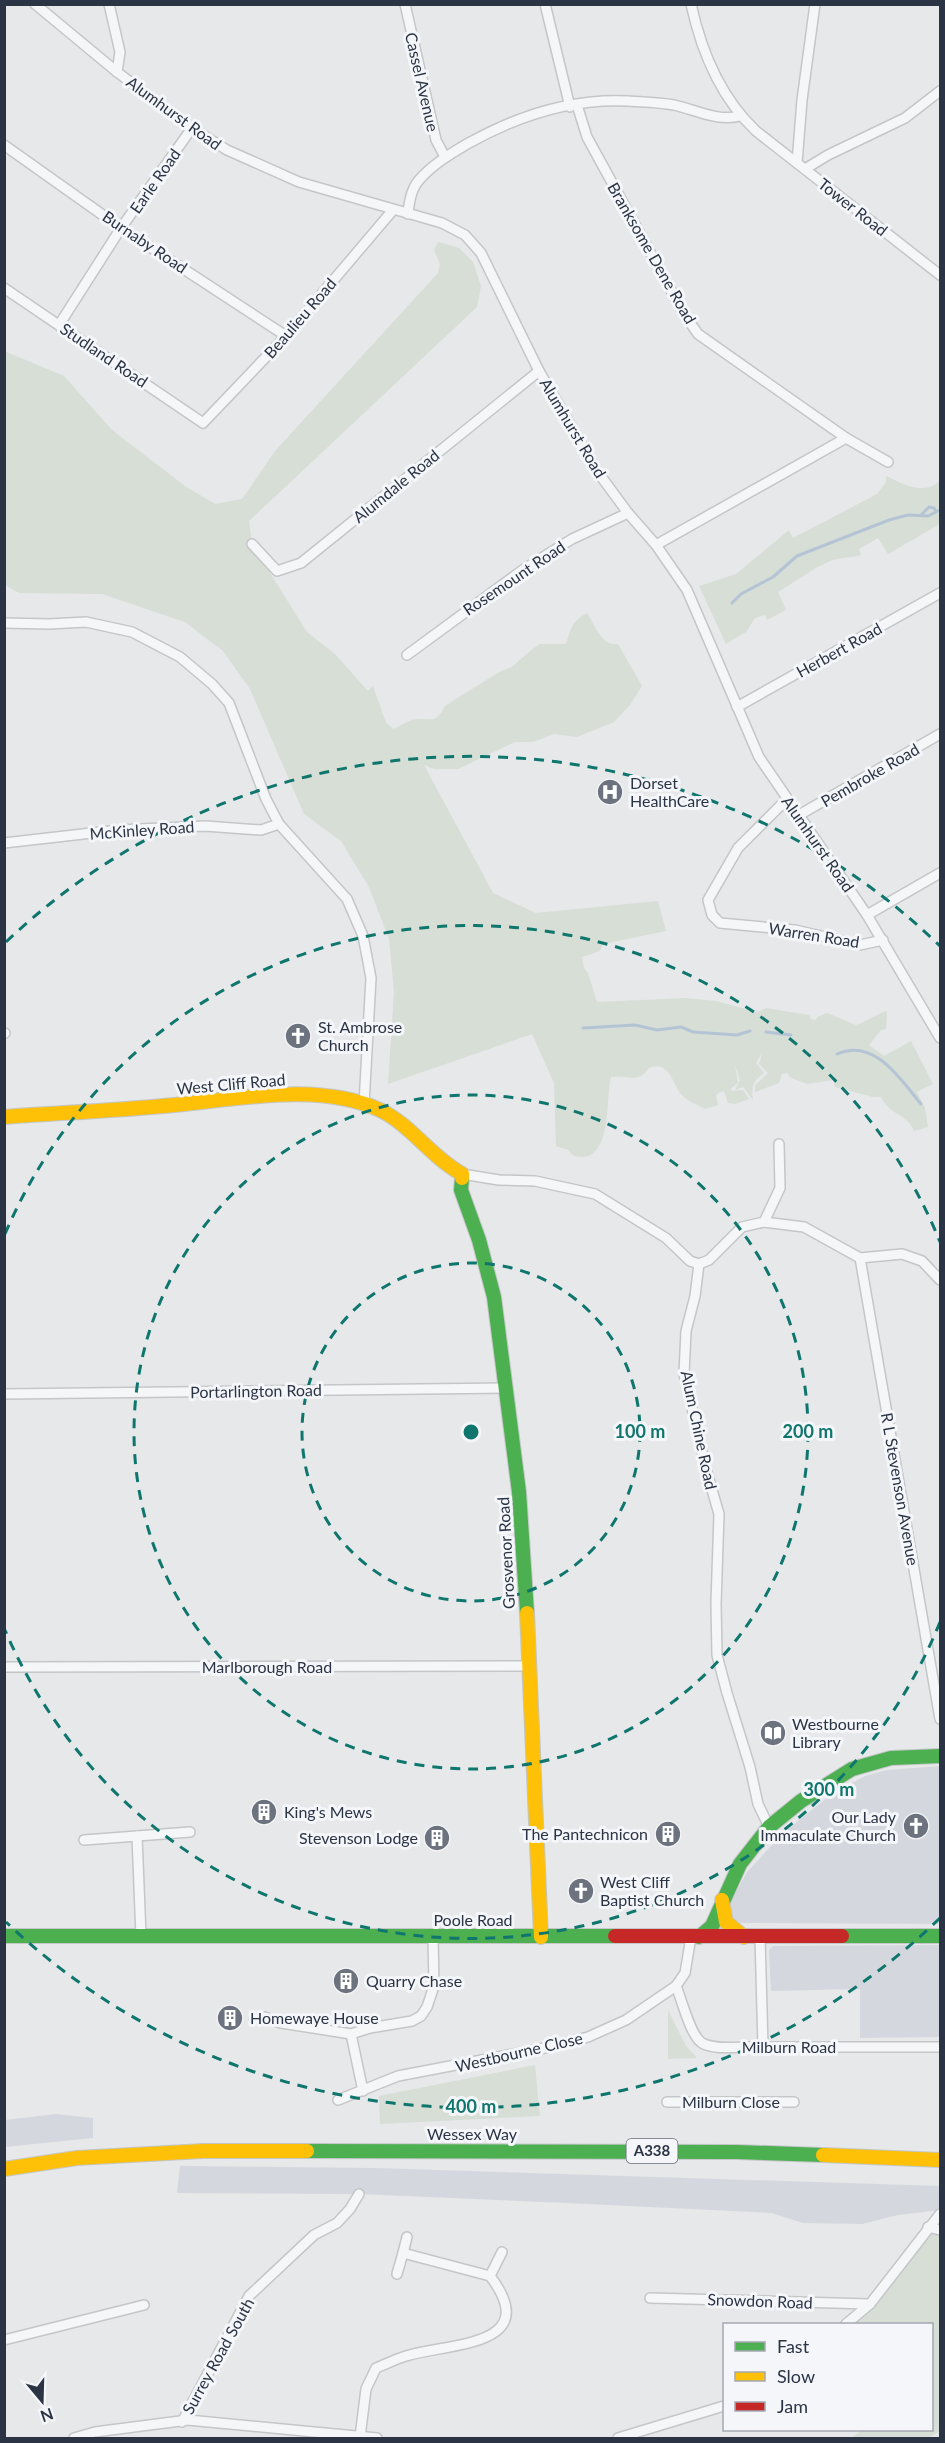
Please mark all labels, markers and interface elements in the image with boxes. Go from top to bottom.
street label: Cassel Avenue [402,30,443,133]
street label: Alumhurst Road [123,72,225,153]
street label: Earle Road [125,145,184,217]
street label: Tower Road [815,174,892,239]
street label: Branksome Dene Road [604,179,701,327]
street label: Burnaby Road [99,206,191,277]
street label: Beaulieu Road [260,274,340,362]
street label: Studland Road [57,318,152,391]
street label: Alumhurst Road [536,375,611,481]
street label: Alumdale Road [349,445,443,526]
street label: Rosemount Road [459,536,568,619]
street label: Herbert Road [793,618,885,681]
street label: Pembroke Road [817,739,922,810]
place label: Dorset HealthCare [630,773,709,810]
hospital icon: Dorset HealthCare [595,777,625,807]
street label: Alumhurst Road [778,792,858,895]
street label: McKinley Road [89,816,195,843]
street label: Warren Road [767,918,861,951]
place label: St. Ambrose Church [318,1017,402,1054]
church icon: St. Ambrose Church [283,1021,313,1051]
street label: West Cliff Road [176,1069,286,1098]
street label: Alum Chine Road [678,1369,721,1491]
street label: Portarlington Road [190,1380,322,1401]
street label: R L Stevenson Avenue [878,1411,923,1567]
text: 100 m [615,1420,665,1442]
text: 200 m [783,1420,833,1442]
centre of rings [461,1422,481,1442]
street label: Grosvenor Road [493,1496,518,1610]
street label: Marlborough Road [202,1657,332,1676]
place label: Westbourne Library [792,1714,879,1751]
library icon: Westbourne Library [758,1718,788,1748]
text: 300 m [804,1778,854,1800]
building icon: King's Mews [249,1797,279,1827]
place label: King's Mews [284,1802,372,1821]
place label: Our Lady Immaculate Church [760,1807,897,1844]
church icon: Our Lady Immaculate Church [901,1811,931,1841]
building icon: The Pantechnicon [653,1819,683,1849]
building icon: Stevenson Lodge [422,1823,452,1853]
place label: The Pantechnicon [522,1824,648,1843]
place label: Stevenson Lodge [299,1828,418,1847]
place label: West Cliff Baptist Church [600,1872,704,1909]
church icon: West Cliff Baptist Church [566,1876,596,1906]
street label: Poole Road [433,1910,513,1929]
building icon: Quarry Chase [331,1966,361,1996]
place label: Quarry Chase [366,1971,462,1990]
building icon: Homewaye House [215,2003,245,2033]
place label: Homewaye House [250,2008,379,2027]
street label: Westbourne Close [453,2028,584,2075]
street label: Milburn Road [742,2037,836,2056]
street label: Milburn Close [682,2092,780,2111]
text: 400 m [446,2095,496,2117]
street label: Wessex Way [427,2124,518,2143]
road number: A338 [626,2139,678,2163]
street label: Snowdon Road [707,2289,813,2312]
street label: Surrey Road South [178,2294,257,2417]
legend [723,2323,933,2431]
text: Fast [777,2335,810,2357]
text: Slow [777,2365,815,2387]
north arrow [12,2371,72,2431]
text: Jam [777,2395,808,2417]
text: N [38,2405,56,2427]

